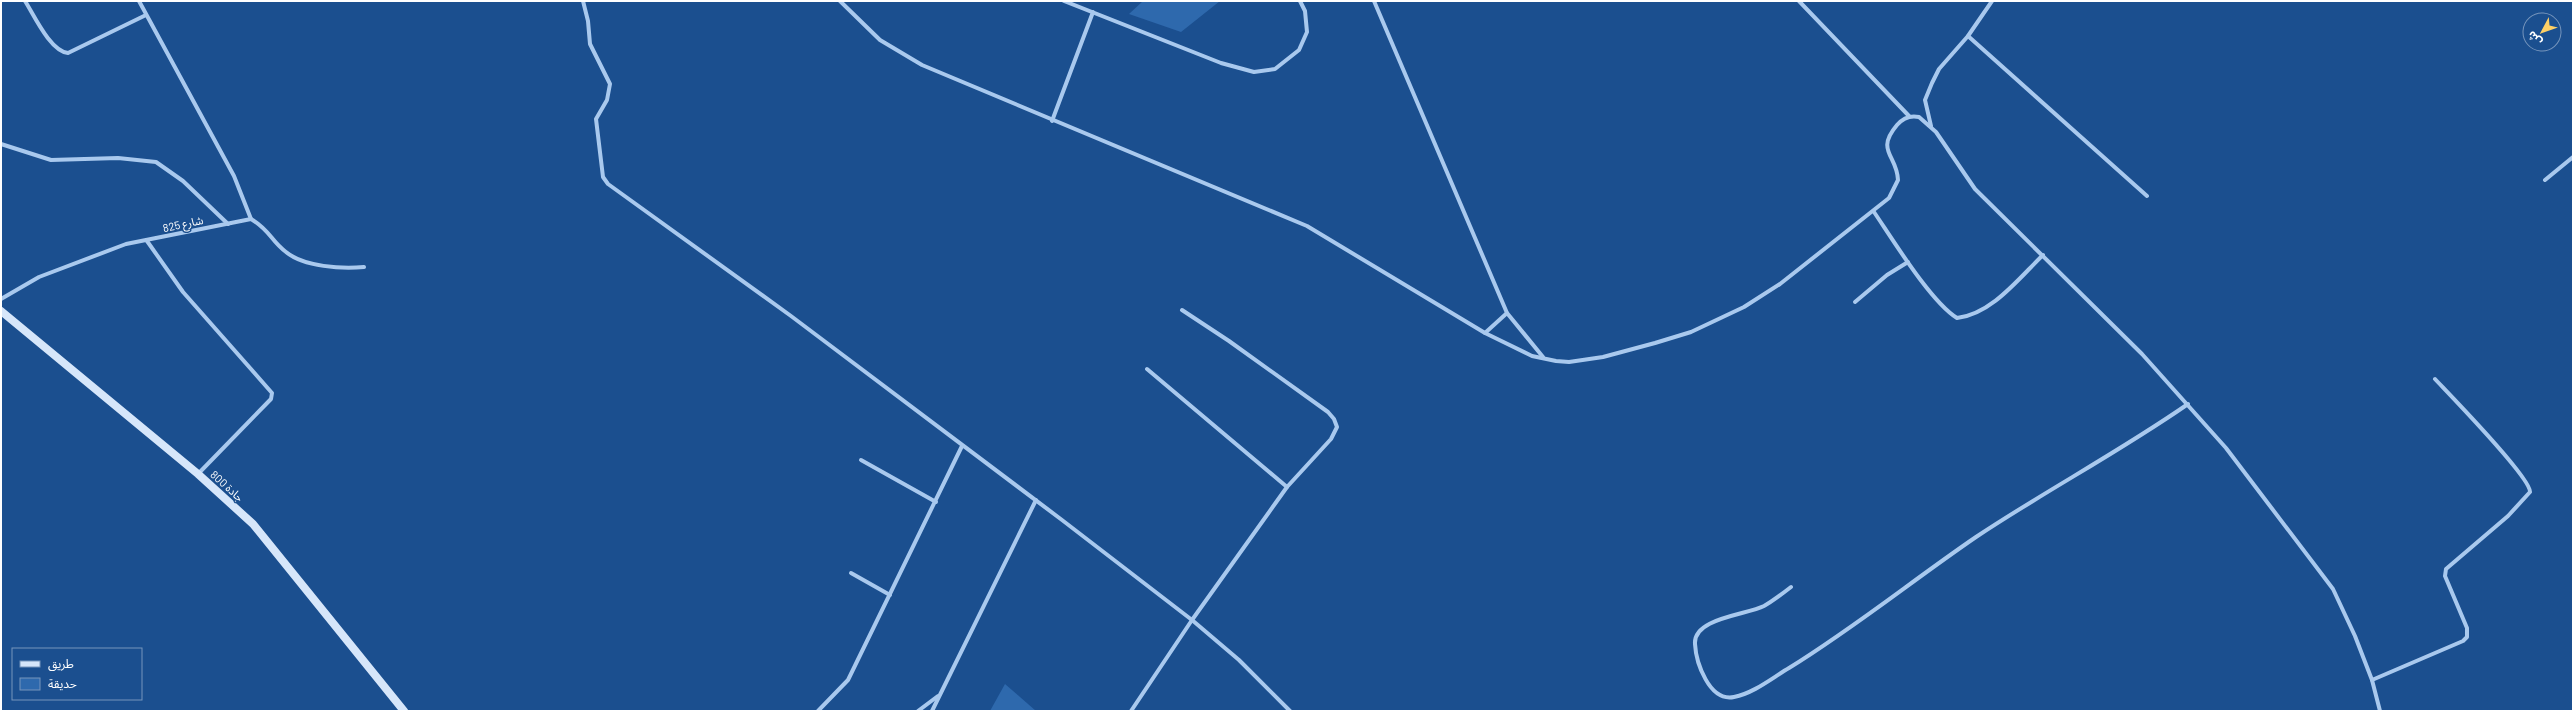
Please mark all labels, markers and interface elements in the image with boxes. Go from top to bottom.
north arrow [2522,12,2562,52]
text: ش [2524,28,2545,49]
street label: شارع 825 [162,213,205,236]
street label: جادة 800 [208,467,247,505]
legend [12,648,142,700]
text: طريق [48,656,74,672]
text: حديقة [48,676,77,691]

